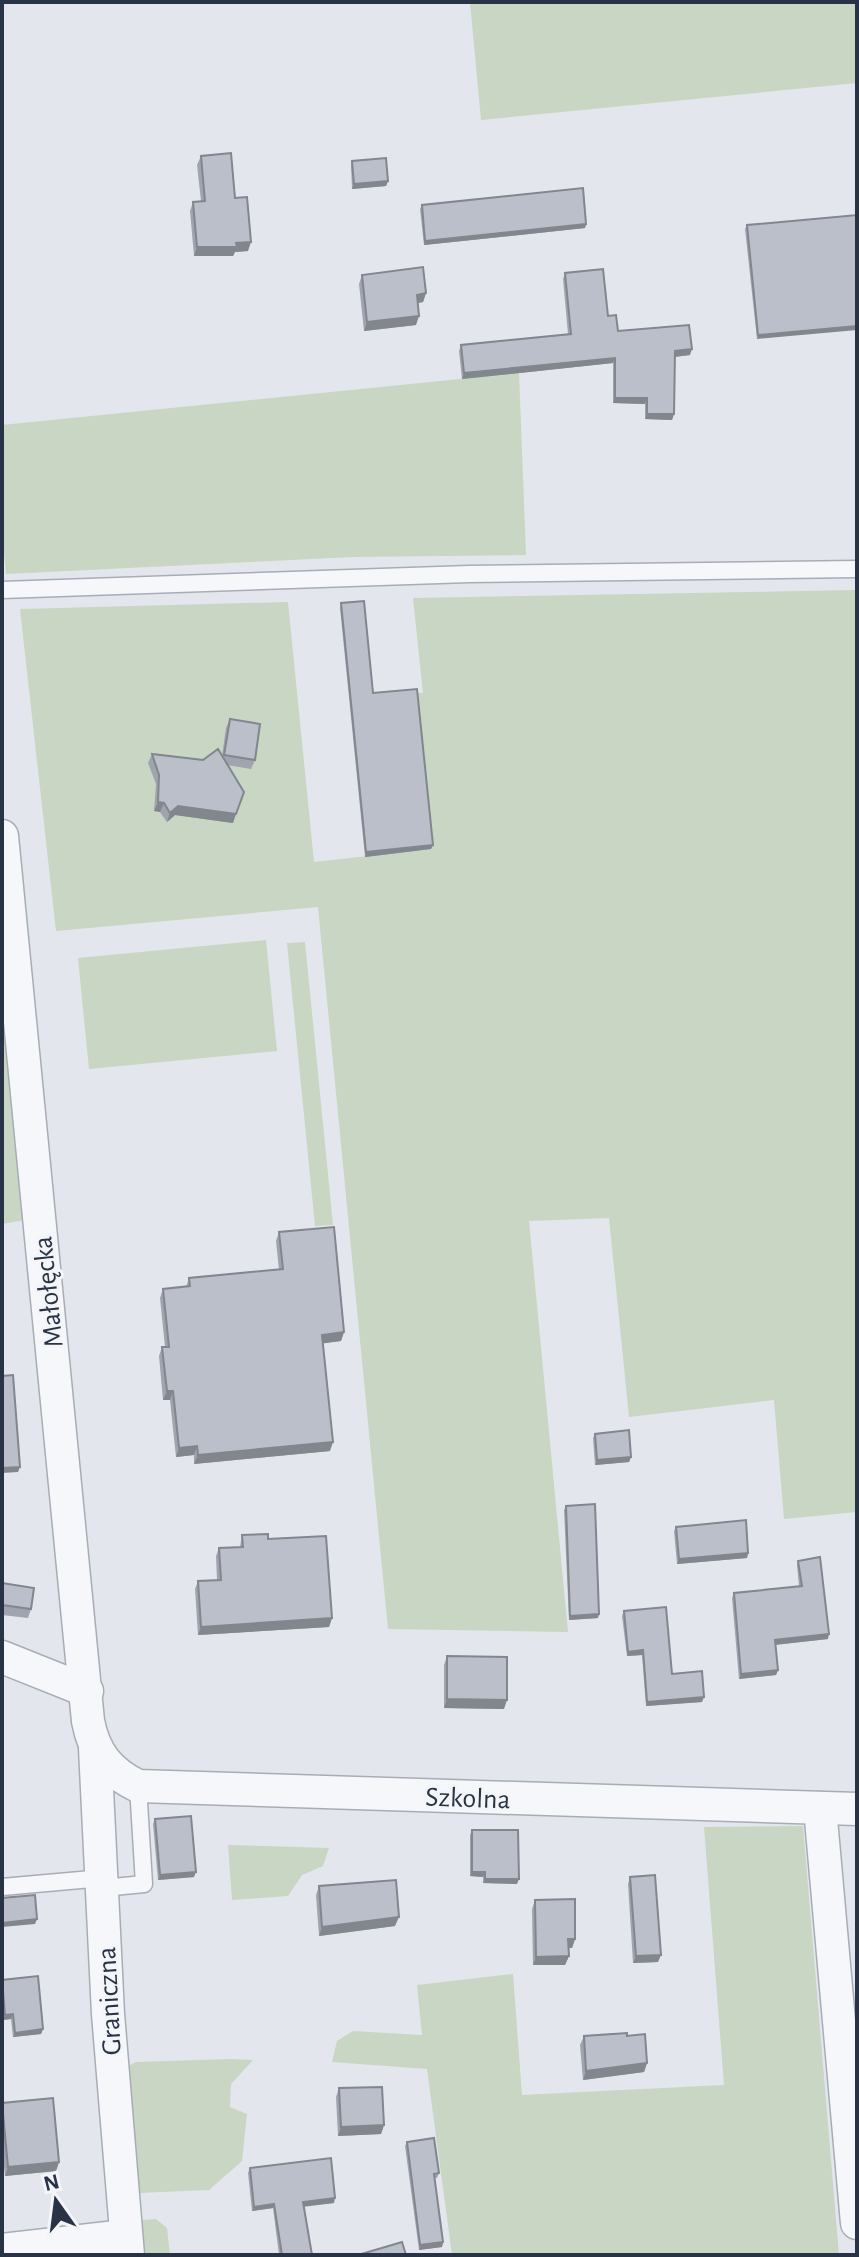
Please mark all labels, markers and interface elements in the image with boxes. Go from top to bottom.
street label: Małołęcka [29,1235,69,1349]
street label: Szkolna [425,1784,511,1814]
street label: Graniczna [93,1946,127,2056]
north arrow [16,2161,96,2241]
text: N [41,2170,61,2195]

